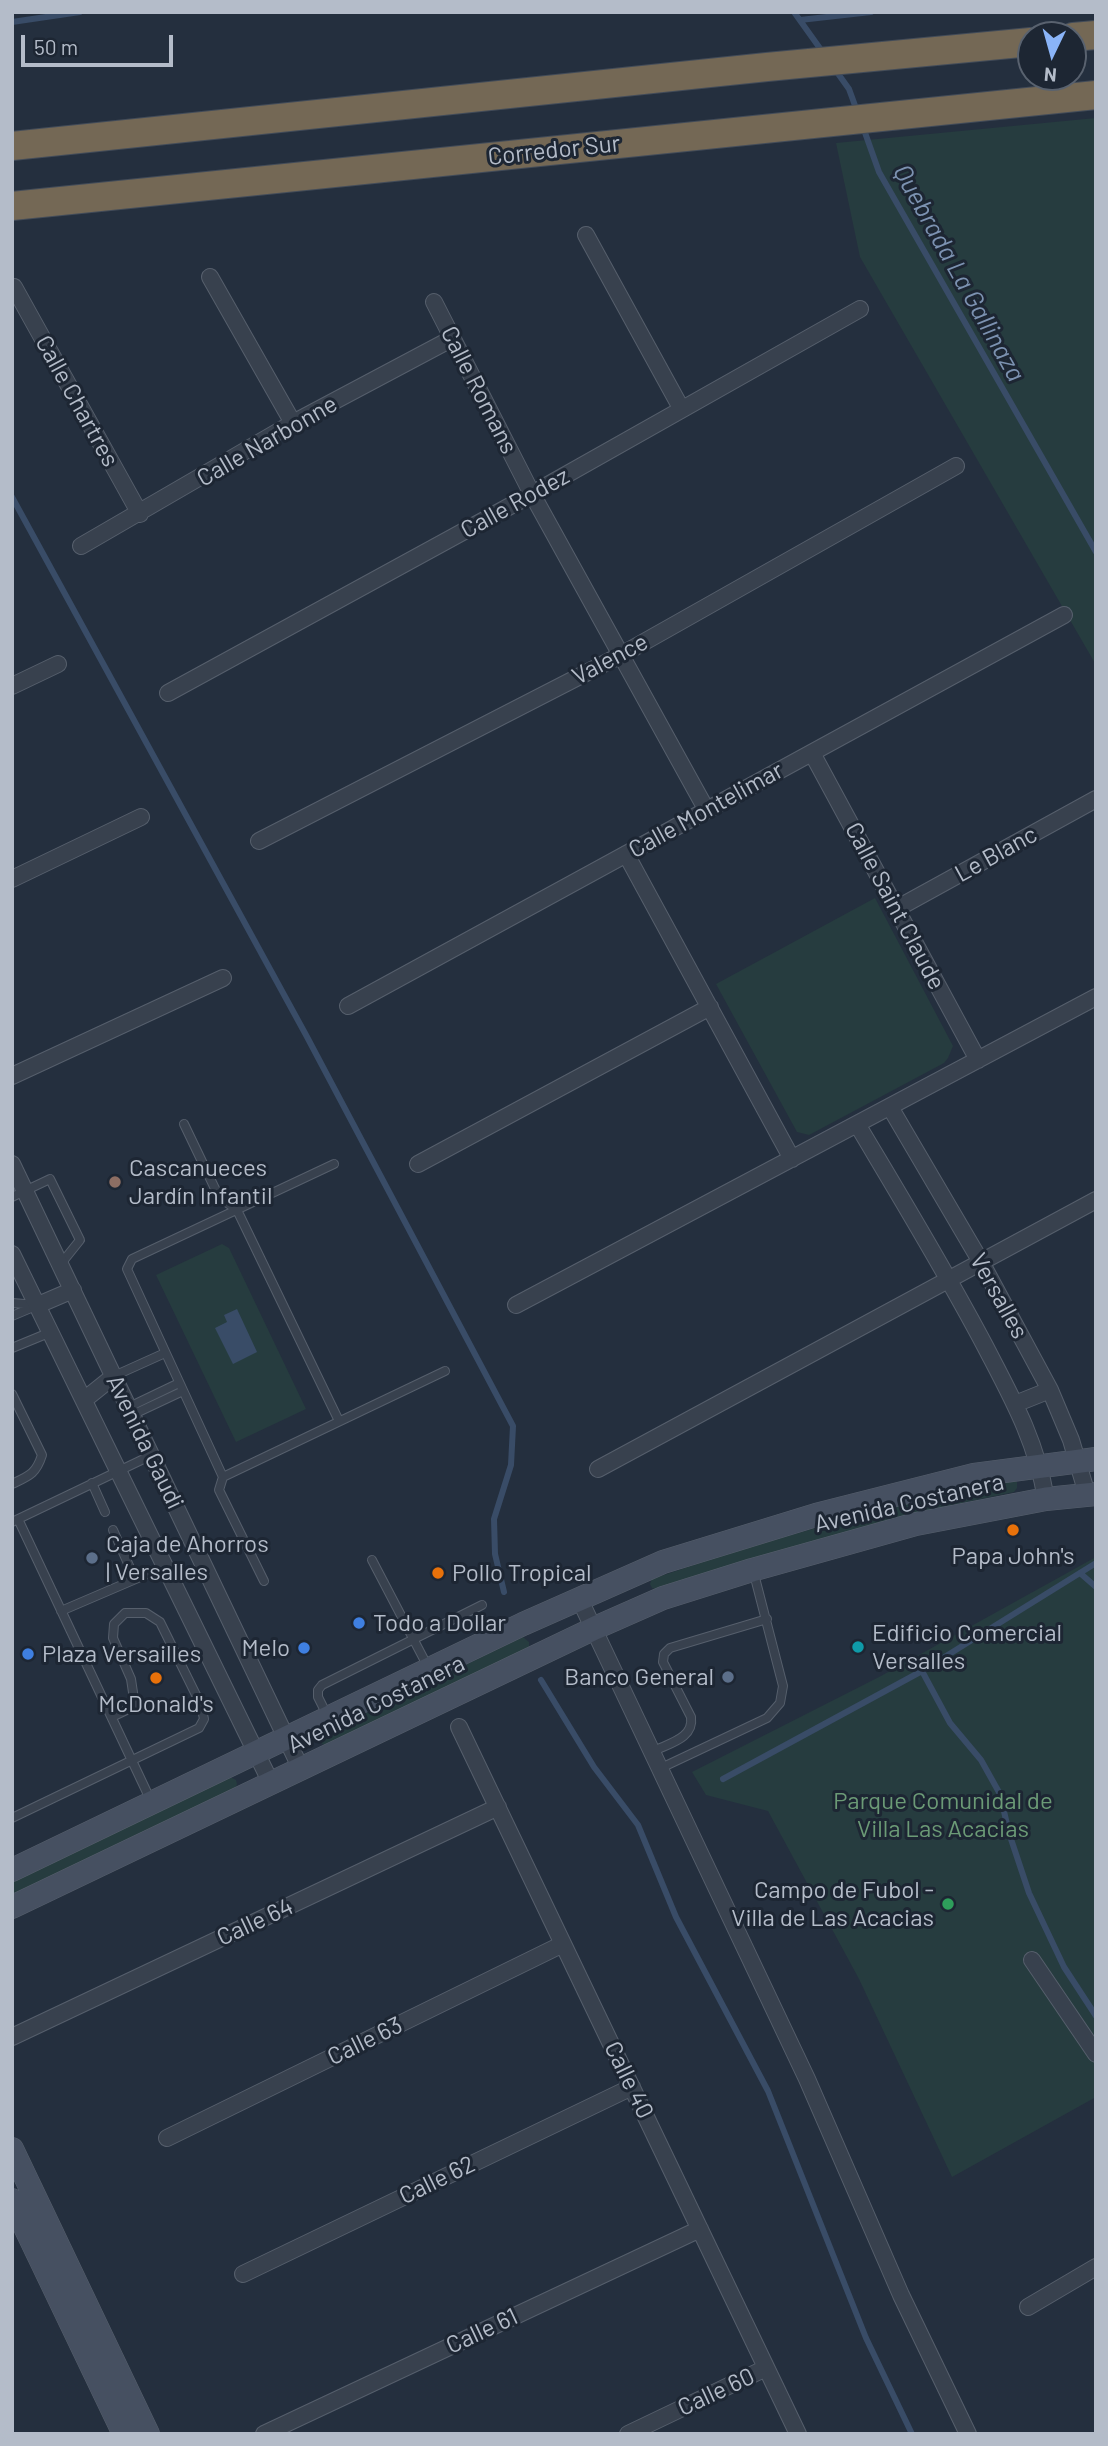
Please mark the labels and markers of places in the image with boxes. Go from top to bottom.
place label: Cascanueces Jardín Infantil [129,1154,272,1210]
marker: Cascanueces Jardín Infantil [107,1174,123,1190]
marker: Papa John's [1005,1522,1021,1538]
place label: Caja de Ahorros | Versalles [106,1530,269,1586]
place label: Papa John's [952,1542,1074,1570]
marker: Caja de Ahorros | Versalles [84,1550,100,1566]
place label: Pollo Tropical [452,1559,591,1587]
marker: Pollo Tropical [430,1565,446,1581]
place label: Todo a Dollar [373,1609,506,1637]
marker: Todo a Dollar [351,1615,367,1631]
place label: Edificio Comercial Versalles [872,1619,1062,1675]
place label: Melo [241,1634,290,1662]
marker: Edificio Comercial Versalles [850,1639,866,1655]
place label: Plaza Versailles [42,1640,201,1668]
marker: Melo [296,1640,312,1656]
marker: Plaza Versailles [20,1646,36,1662]
place label: Banco General [564,1663,714,1691]
marker: Banco General [720,1669,736,1685]
marker: McDonald's [148,1670,164,1686]
place label: McDonald's [98,1690,214,1718]
place label: Campo de Fubol - Villa de Las Acacias [731,1876,934,1932]
marker: Campo de Fubol - Villa de Las Acacias [940,1896,956,1912]

